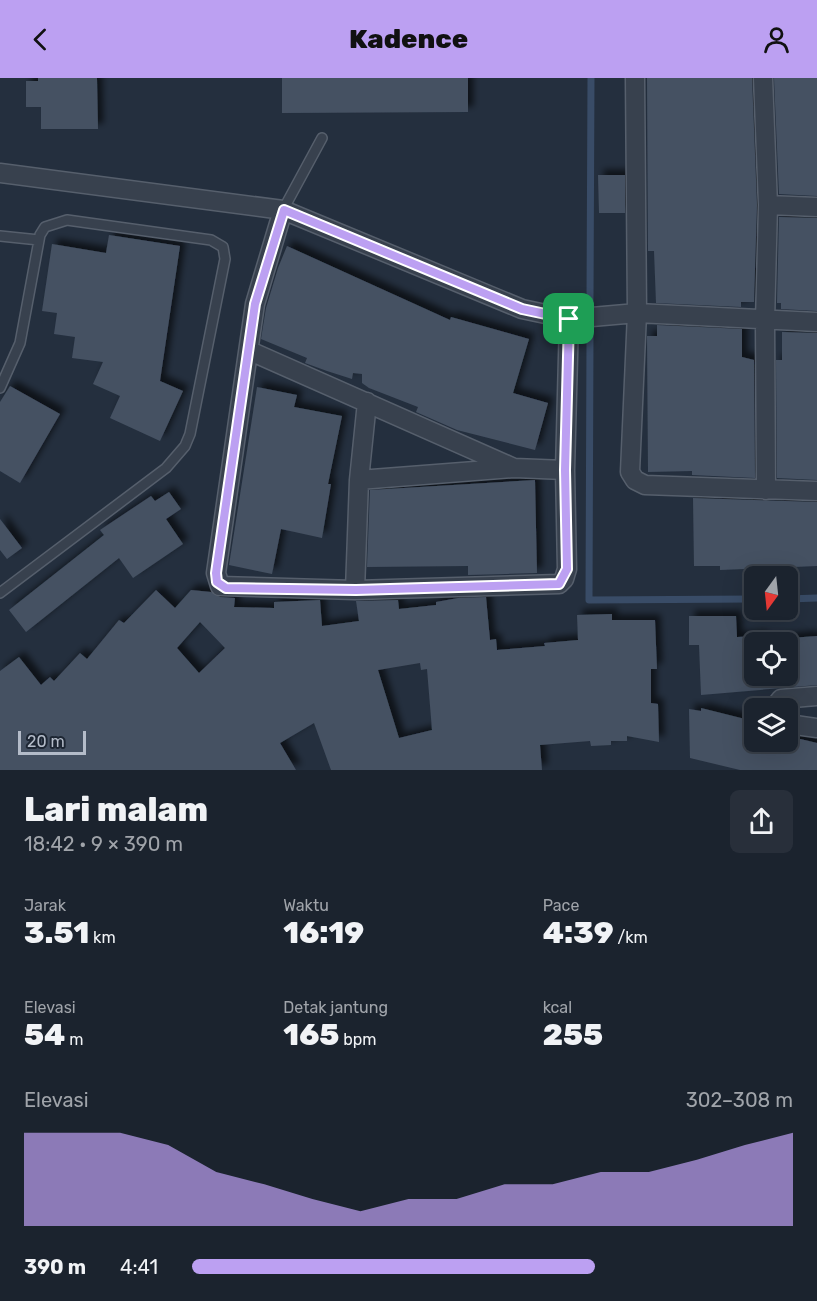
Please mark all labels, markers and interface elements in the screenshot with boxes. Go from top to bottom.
icon: back [24,23,57,56]
text: Kadence [349,23,468,55]
icon: person [760,23,793,56]
pin [543,293,594,344]
icon: arrive [552,302,585,335]
north arrow [744,566,798,620]
map controls [744,566,798,752]
button: locate [744,632,798,686]
button: layers [744,698,798,752]
scale bar [18,728,86,756]
text: 20 m [27,732,65,751]
text: Lari malam [24,790,208,829]
button: share [730,790,793,853]
text: 18:42 · 9 × 390 m [24,832,183,856]
text: Jarak [24,896,66,915]
text: Waktu [283,896,329,915]
text: Pace [543,896,579,915]
text: 3.51 [24,915,89,951]
text: 16:19 [283,915,364,951]
text: 4:39 [543,915,614,951]
text: km [89,928,116,947]
text: /km [614,928,648,947]
text: Elevasi [24,998,76,1017]
text: Detak jantung [283,998,388,1017]
text: kcal [543,998,572,1017]
text: 54 [24,1017,65,1053]
text: 165 [283,1017,339,1053]
text: 255 [543,1017,603,1053]
text: m [65,1030,83,1049]
text: bpm [339,1030,377,1049]
text: Elevasi [24,1088,89,1112]
text: 302–308 m [686,1088,793,1112]
text: 390 m [24,1255,86,1279]
text: 4:41 [120,1255,158,1279]

